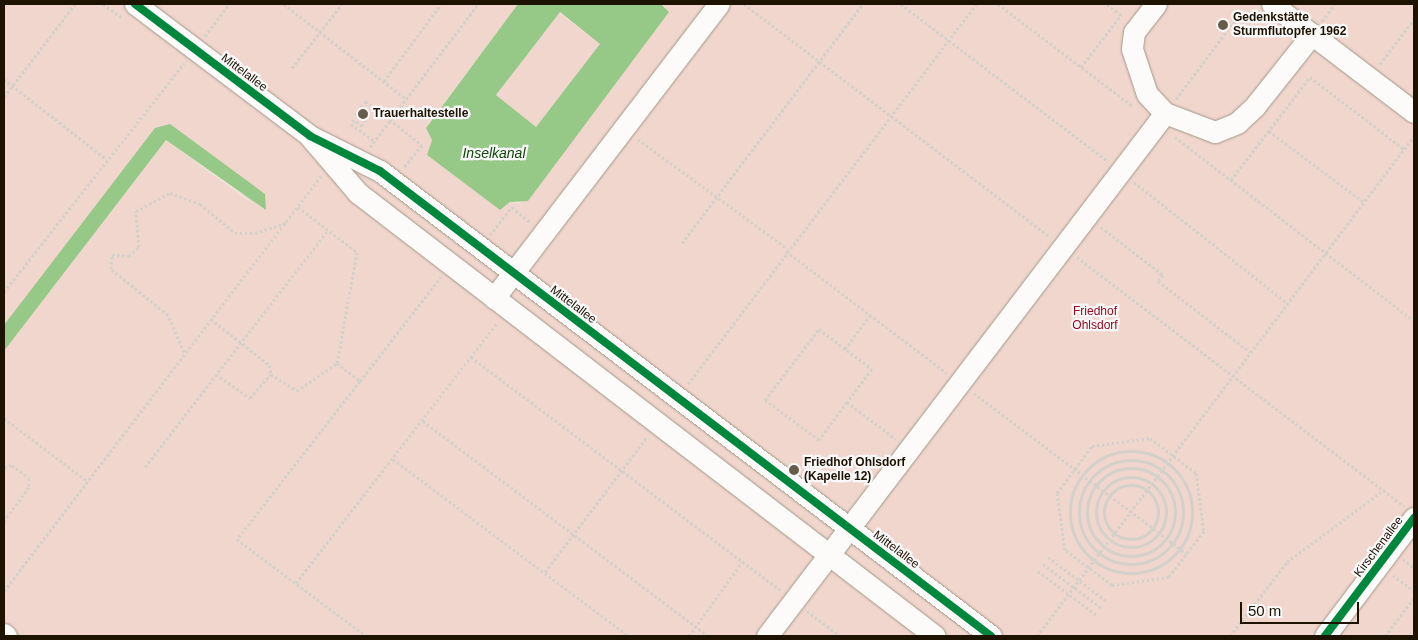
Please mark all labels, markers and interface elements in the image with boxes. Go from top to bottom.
place label: Gedenkstätte Sturmflutopfer 1962 [1233,11,1346,39]
marker: Gedenkstätte Sturmflutopfer 1962 [1217,19,1229,31]
street label: Mittelallee [218,51,270,95]
place label: Trauerhaltestelle [373,107,468,121]
marker: Trauerhaltestelle [357,108,369,120]
water label: Inselkanal [462,145,526,161]
street label: Mittelallee [547,283,599,327]
park label: Friedhof Ohlsdorf [1072,305,1118,333]
place label: Friedhof Ohlsdorf (Kapelle 12) [804,456,905,484]
marker: Friedhof Ohlsdorf (Kapelle 12) [788,464,800,476]
street label: Kirschenallee [1352,514,1406,580]
street label: Mittelallee [870,528,922,572]
scale bar [1243,592,1362,624]
text: 50 m [1248,602,1281,619]

